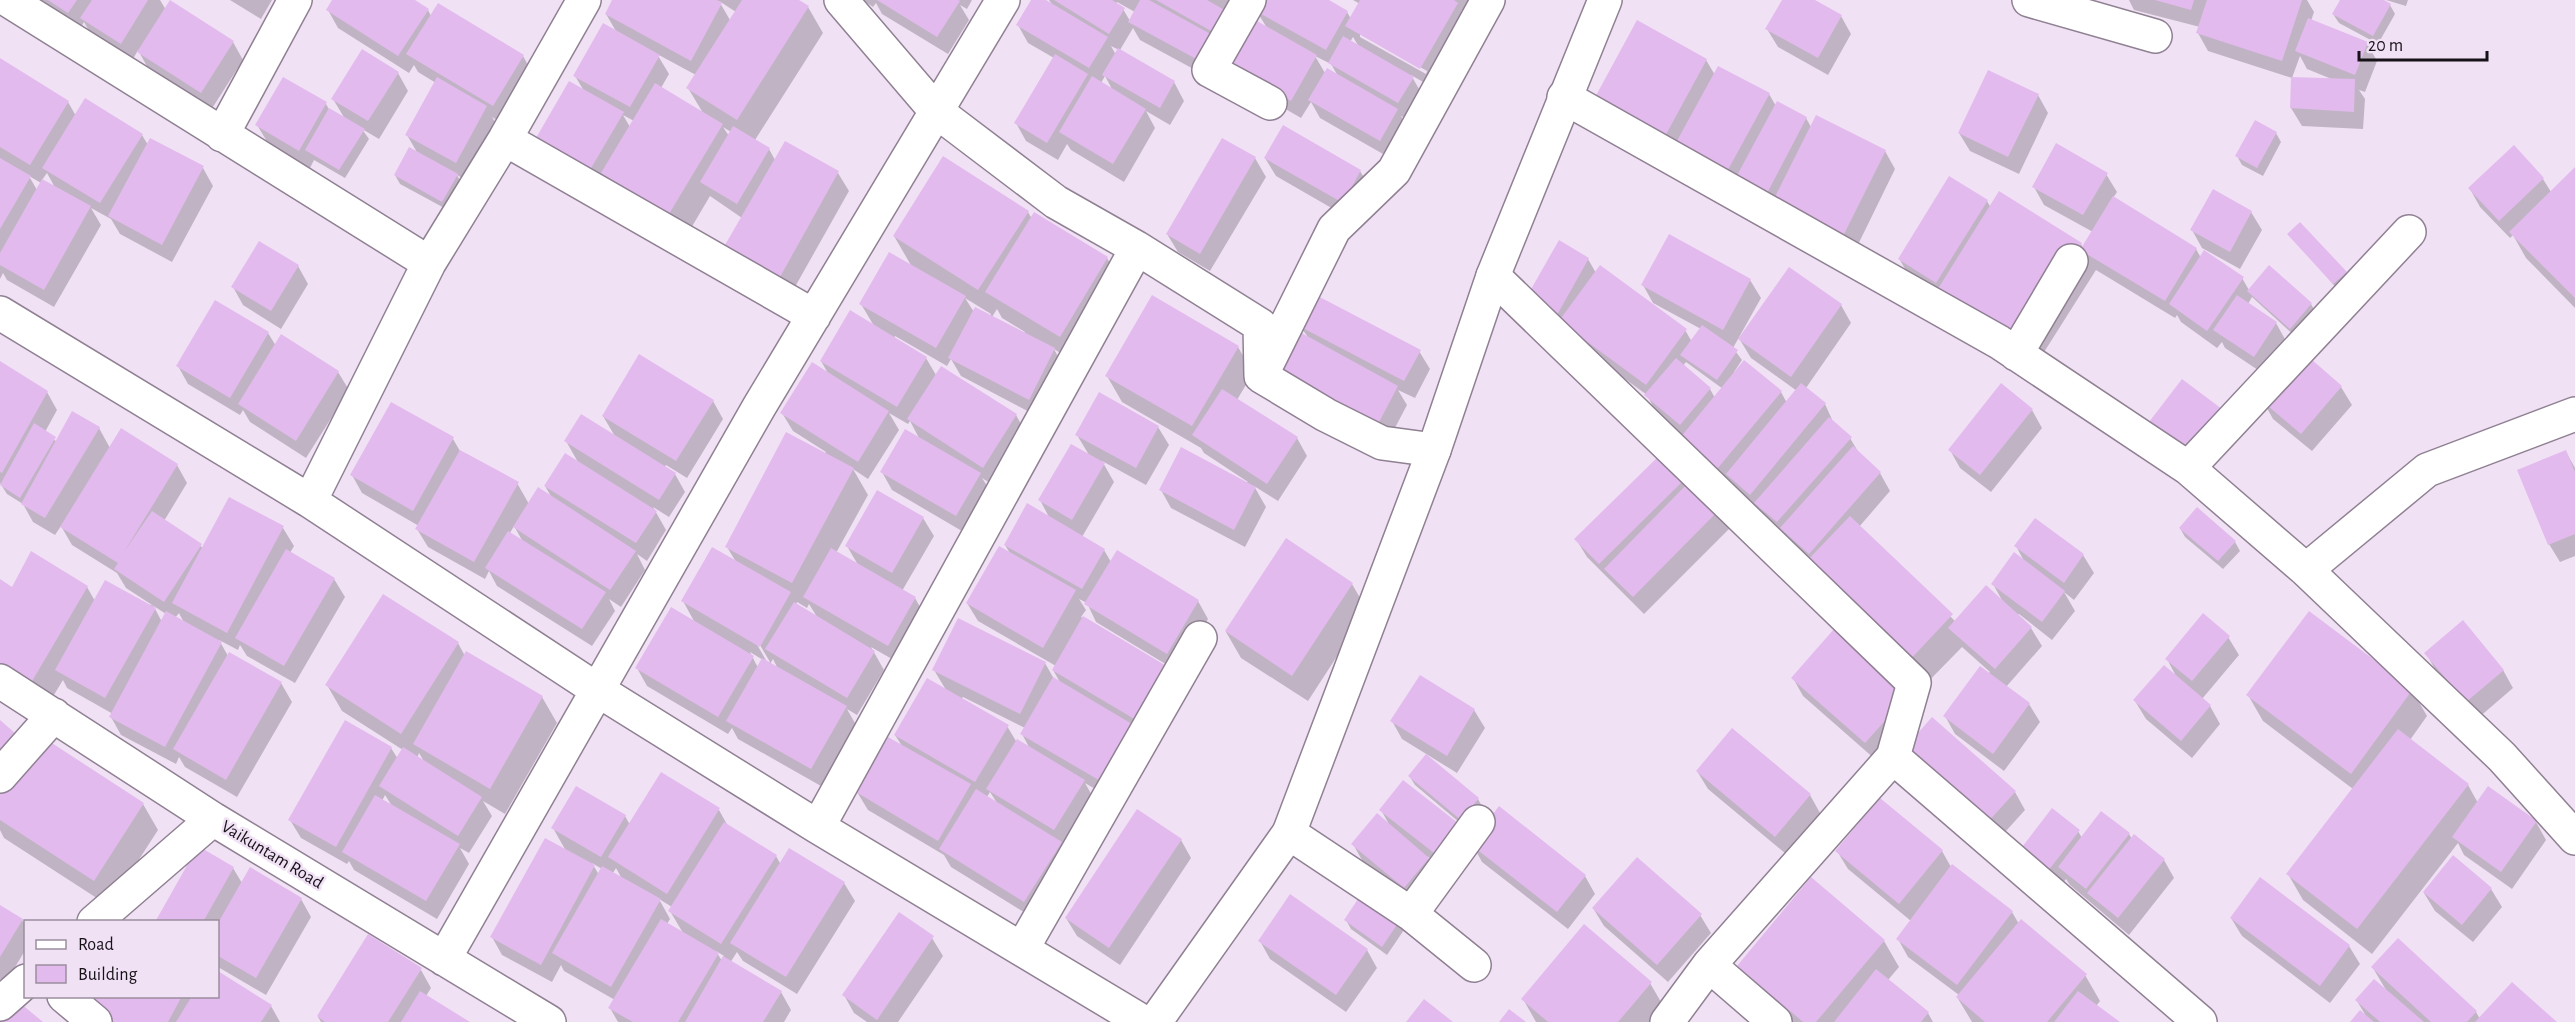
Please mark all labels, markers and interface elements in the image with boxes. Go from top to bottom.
scale bar [2359,24,2486,62]
text: 20 m [2368,37,2403,55]
street label: Vaikuntam Road [218,818,326,892]
legend [24,920,219,998]
text: Road [78,936,114,954]
text: Building [78,966,138,984]

